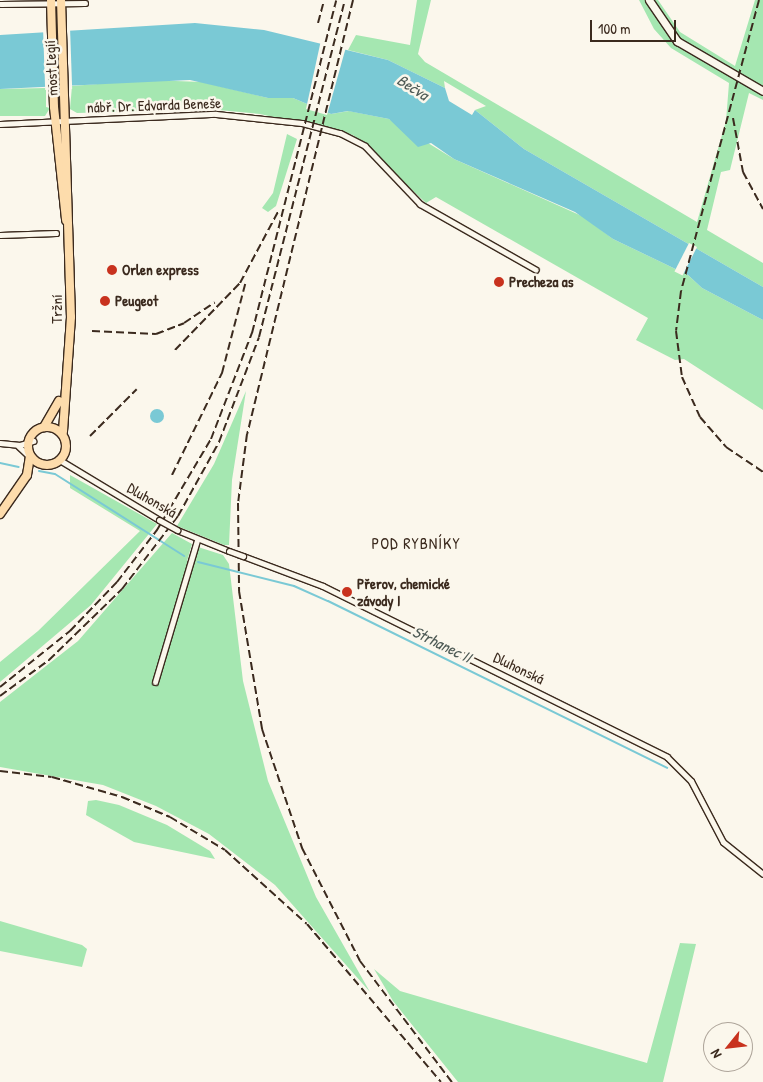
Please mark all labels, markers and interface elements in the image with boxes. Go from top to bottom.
scale bar [593,10,679,42]
text: 100 m [598,18,631,39]
street label: most Legií [41,40,61,96]
water label: Bečva [394,70,432,104]
street label: nábř. Dr. Edvarda Beneše [87,94,221,116]
place label: Orlen express [122,261,199,279]
marker: Orlen express [106,264,118,276]
place label: Precheza as [509,273,573,291]
marker: Precheza as [493,276,505,288]
place label: Peugeot [115,292,158,310]
street label: Tržní [48,294,66,324]
marker: Peugeot [99,295,111,307]
street label: Dluhonská [124,479,180,521]
district label: POD RYBNÍKY [370,533,462,553]
place label: Přerov, chemické závody I [357,574,450,609]
marker: Přerov, chemické závody I [341,586,353,598]
water label: Strhanec II [409,622,475,666]
street label: Dluhonská [491,648,547,688]
north arrow [703,1022,753,1072]
text: N [705,1046,725,1062]

